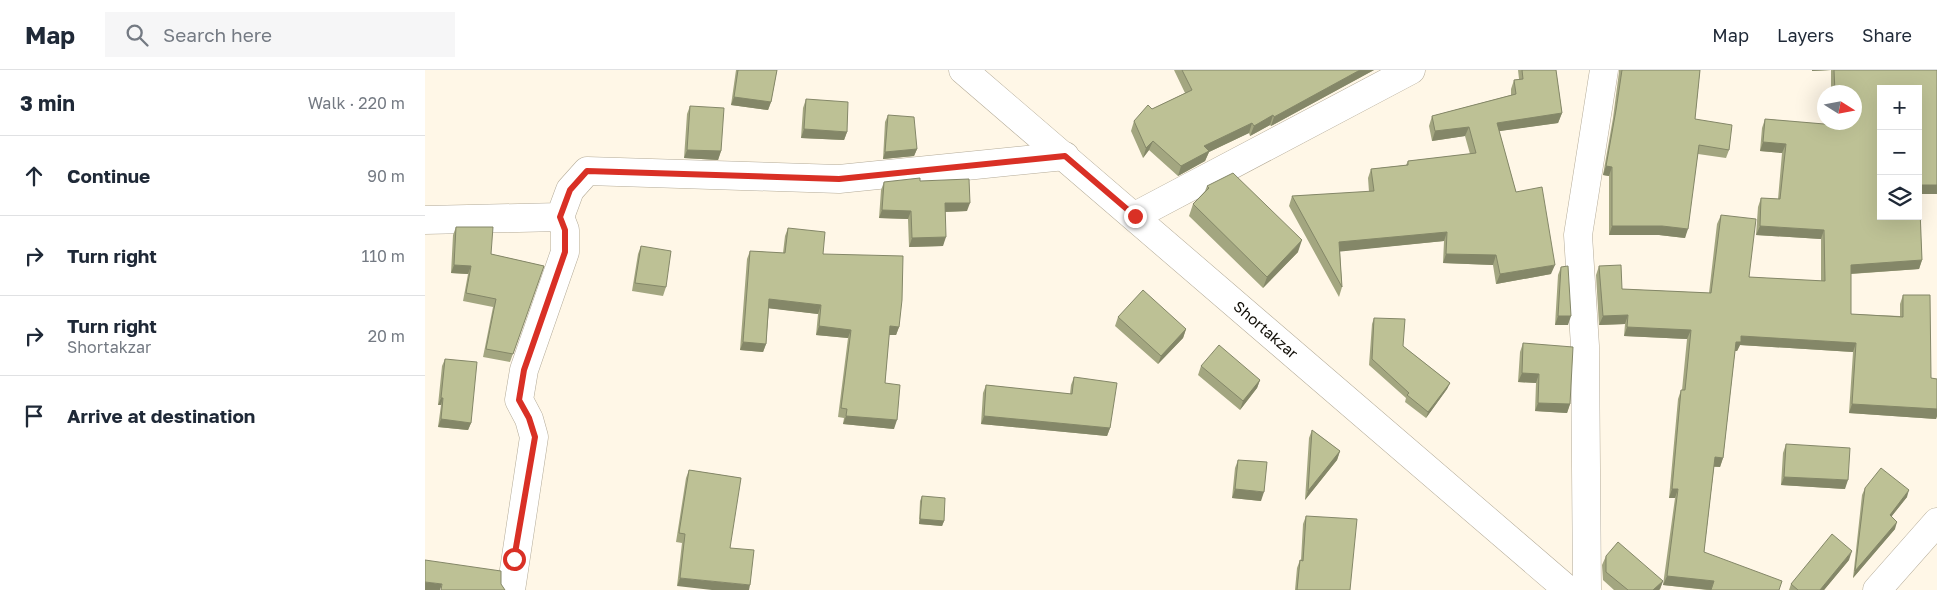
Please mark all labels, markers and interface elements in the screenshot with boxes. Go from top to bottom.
search box [105,12,455,57]
text: Map [25,20,75,49]
icon: search [123,21,151,49]
text: Search here [163,23,272,46]
text: Map [1712,24,1749,46]
text: Layers [1777,24,1834,46]
text: Share [1862,24,1912,46]
north arrow [1817,85,1862,130]
map controls [1877,85,1922,220]
button: + [1877,85,1922,130]
text: 3 min [20,90,75,116]
text: Walk · 220 m [308,93,405,113]
button: − [1877,130,1922,175]
icon: ahead [20,162,48,190]
text: Continue [67,164,150,187]
text: 90 m [367,166,405,186]
button: layers [1877,175,1922,220]
route end [1124,205,1147,228]
icon: right [20,242,48,270]
text: Turn right [67,244,157,267]
text: 110 m [361,246,405,266]
street label: Shortakzar [1230,297,1302,362]
text: Turn right [67,314,157,337]
icon: right [20,322,48,350]
text: 20 m [368,326,405,346]
text: Shortakzar [67,337,151,357]
icon: arrive [20,402,48,430]
text: Arrive at destination [67,404,255,427]
route start [503,548,526,571]

